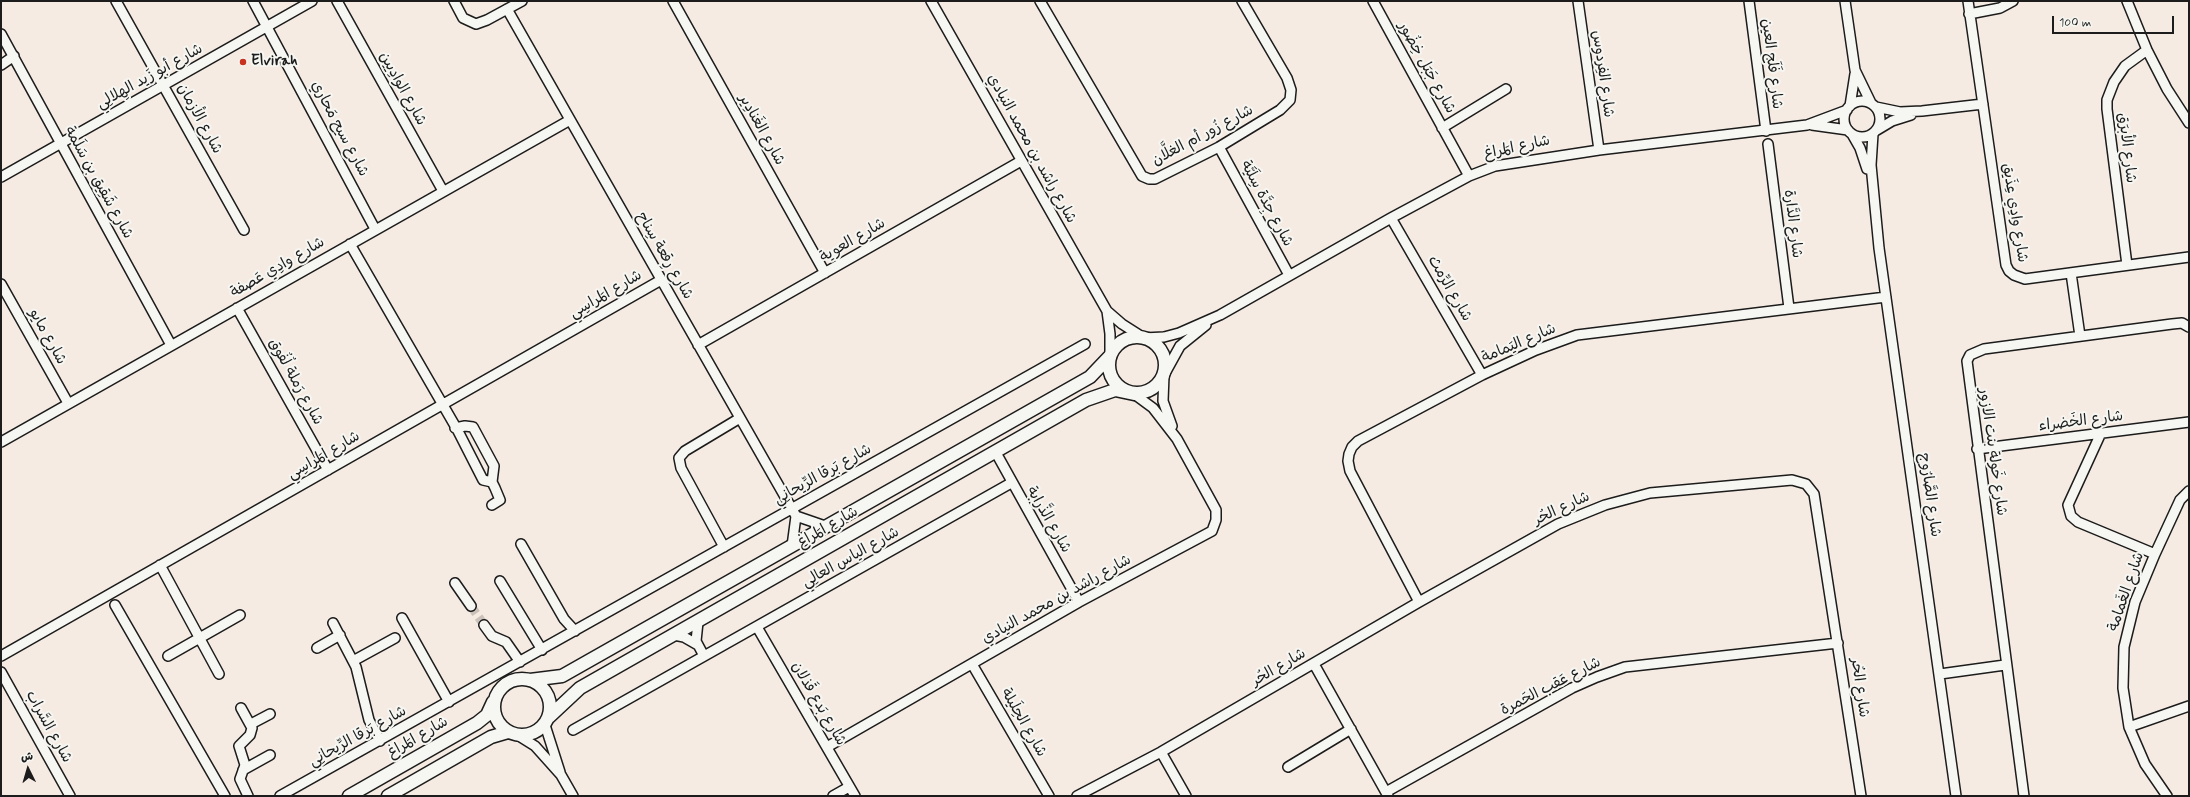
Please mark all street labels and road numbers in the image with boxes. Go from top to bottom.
street label: شارع فَلَج العين [1757,18,1785,110]
street label: شارع جَبَل خِضُور [1393,19,1459,117]
street label: شارع الفِردوس [1587,29,1617,119]
street label: شارع أبو زَيد الهِلالِي [94,40,206,114]
street label: شارع الوادِيين [374,49,430,129]
street label: شارع راشد بن محمد النيادي [982,71,1080,227]
street label: شارع سيح مَحاري [306,78,372,180]
street label: شارع الأزمان [172,81,226,157]
street label: شارع الغَنادِير [734,91,788,169]
street label: شارع زُور أم الغلَّان [1149,102,1257,170]
street label: شارع الأبرَق [2113,112,2139,184]
street label: شارع شَقِيق بن سَلَمة [60,124,136,242]
street label: شارع المَراغ [1482,132,1552,164]
street label: شارع جِدَّة سِلَيَّة [1236,158,1296,250]
street label: شارع وادِي عِذَيق [1997,162,2031,264]
street label: شارع الدَّارة [1779,189,1805,259]
street label: شارع رِقعة سِناح [632,209,696,303]
street label: شارع العوية [817,215,889,267]
street label: شارع وادِي عَصفة [228,234,328,302]
street label: شارع الرِّمث [1423,253,1475,325]
street label: شارع المَراسِي [567,267,645,323]
street label: شارع مايو [24,306,70,368]
street label: شارع اليَمامة [1479,320,1559,368]
street label: شارع رَملة لُفُوق [264,336,326,428]
street label: شارع خَولة بنت الازور [1974,387,2010,517]
street label: شارع الخَضراء [2038,408,2124,436]
street label: شارع المَراسِي [285,428,363,484]
street label: شارع بَرقا الرِّيحانِي [771,441,875,509]
street label: شارع الصَّارُوج [1914,452,1944,538]
street label: شارع الذَّرابة [1022,484,1074,556]
street label: شارع الحُر [1531,488,1593,530]
street label: شارع المَراغ [794,503,862,553]
street label: شارع الياس العالِي [799,524,903,592]
street label: شارع الغَمامة [2105,550,2149,634]
street label: شارع راشد بن محمد النيادي [979,551,1135,649]
street label: شارع الحُر [1249,645,1309,691]
street label: شارع عَقب الحَمرة [1498,654,1604,720]
street label: شارع الحُر [1846,657,1872,719]
street label: شارع بَدع قَذلان [787,659,849,749]
street label: شارع الحِلَيلة [996,686,1050,760]
street label: شارع السَّراب [21,688,75,766]
street label: شارع بَرقا الرِّيحانِي [306,703,410,771]
street label: شارع المَراغ [384,713,452,763]

